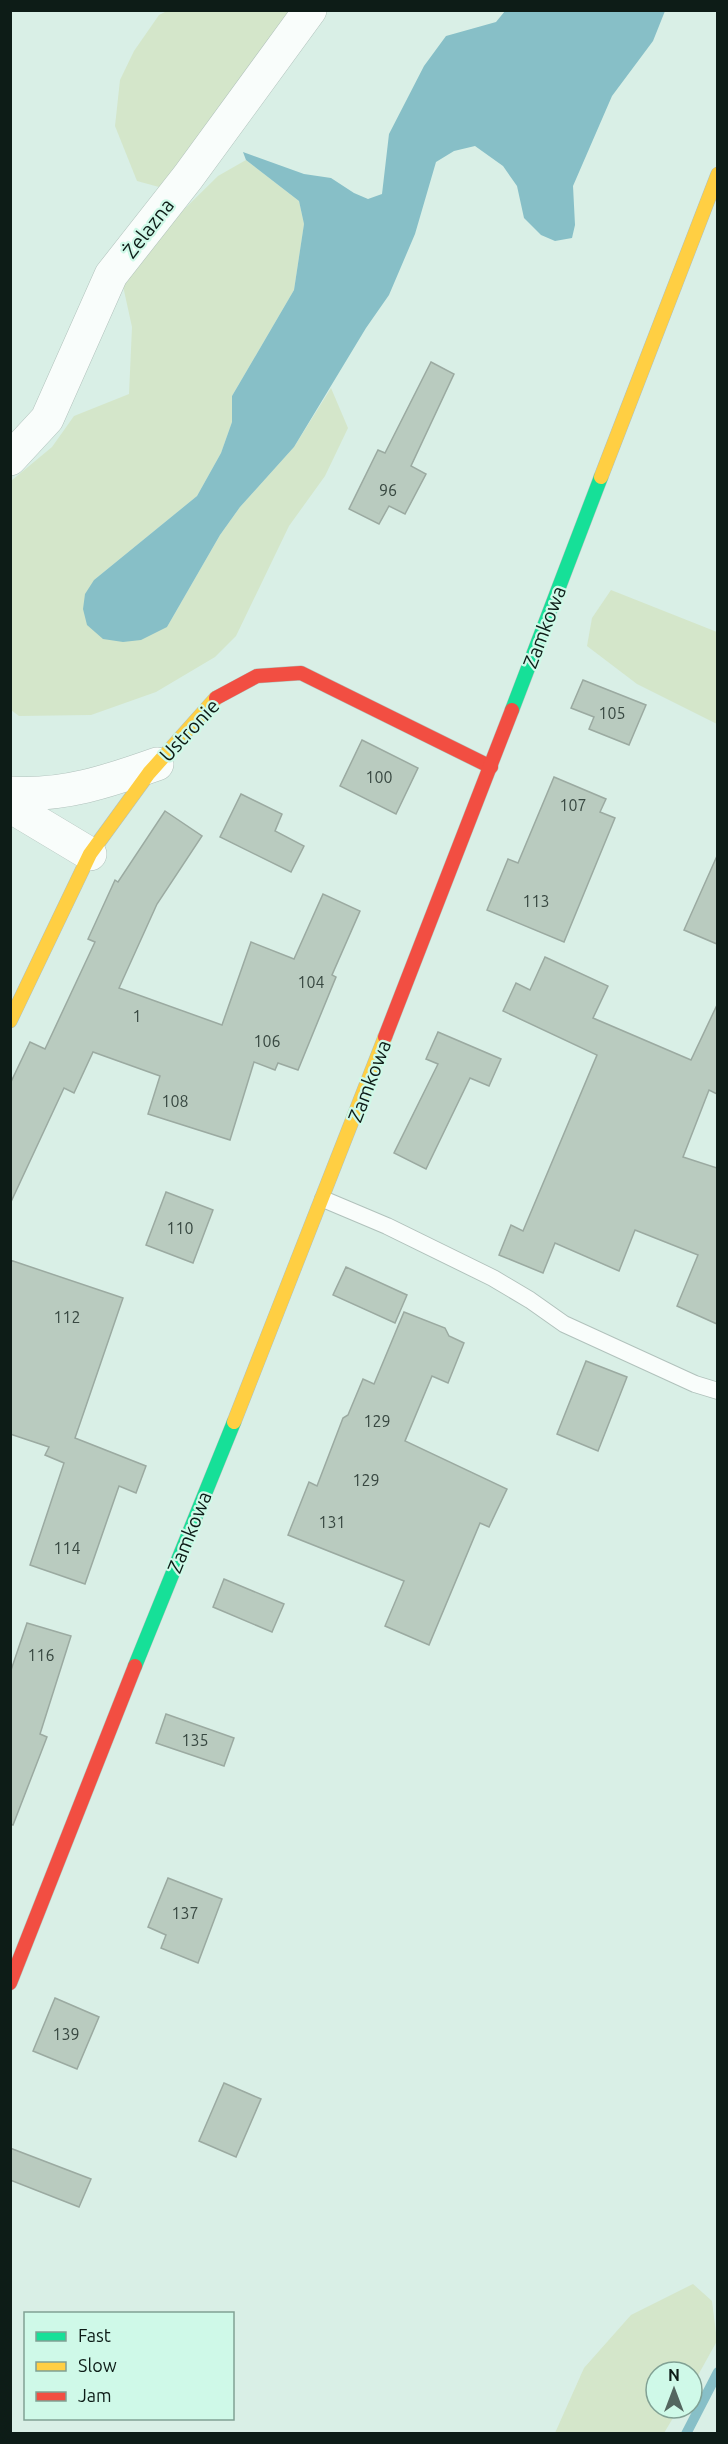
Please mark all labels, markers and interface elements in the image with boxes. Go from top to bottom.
street label: Żelazna [118,194,178,262]
house number: 96 [379,481,397,499]
street label: Zamkowa [518,583,570,671]
street label: Ustronie [154,694,224,766]
house number: 105 [598,704,626,722]
house number: 100 [365,768,393,786]
house number: 107 [559,796,587,814]
house number: 113 [522,892,550,910]
house number: 104 [297,973,325,991]
house number: 1 [132,1007,142,1025]
house number: 106 [253,1032,281,1050]
street label: Zamkowa [343,1037,395,1125]
house number: 108 [161,1092,189,1110]
house number: 110 [166,1219,194,1237]
house number: 112 [53,1308,81,1326]
house number: 129 [363,1412,391,1430]
house number: 129 [352,1471,380,1489]
street label: Zamkowa [162,1488,216,1576]
house number: 131 [318,1513,346,1531]
house number: 114 [53,1539,81,1557]
house number: 116 [27,1646,55,1664]
house number: 135 [181,1731,209,1749]
house number: 137 [171,1904,199,1922]
house number: 139 [52,2025,80,2043]
legend [24,2312,234,2420]
text: Fast [78,2325,111,2345]
text: Slow [78,2355,117,2375]
north arrow [644,2360,704,2420]
text: N [668,2366,680,2384]
text: Jam [78,2385,112,2405]

